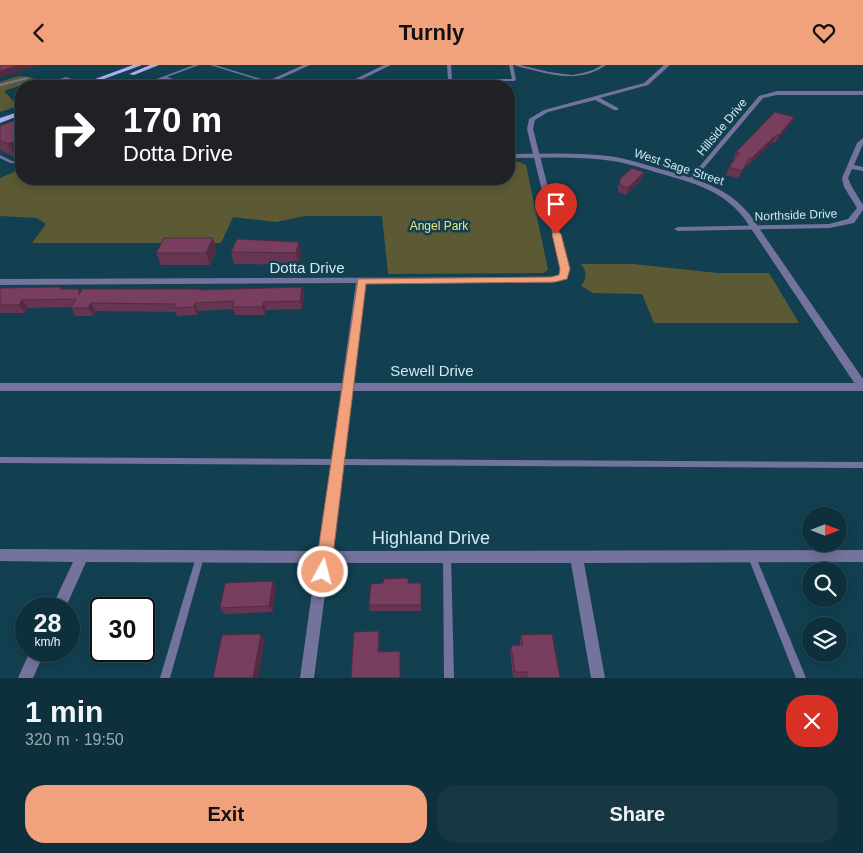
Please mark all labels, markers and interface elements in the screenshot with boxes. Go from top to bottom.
icon: back [25,19,53,47]
icon: heart [810,19,838,47]
text: Turnly [399,20,464,45]
street label: Hillside Drive [694,95,750,158]
icon: right [40,100,105,165]
text: 170 m [123,100,222,139]
text: Dotta Drive [123,141,233,166]
street label: West Sage Street [632,146,726,188]
pin [535,183,577,234]
icon: arrive [542,190,570,218]
street label: Northside Drive [754,207,838,223]
park label: Angel Park [410,219,469,233]
street label: Dotta Drive [269,259,345,276]
street label: Sewell Drive [390,362,474,379]
north arrow [802,507,848,553]
map controls [802,507,847,662]
street label: Highland Drive [372,528,490,548]
position arrow [296,545,348,597]
button: search [802,562,847,607]
speed limit sign: 30 [90,597,155,662]
text: 28 [34,609,61,637]
button: layers [802,617,847,662]
text: km/h [34,635,61,649]
text: 1 min [25,695,103,728]
button: close [786,695,838,747]
text: 320 m · 19:50 [25,731,124,748]
button: Exit [25,785,427,843]
button: Share [437,785,838,843]

